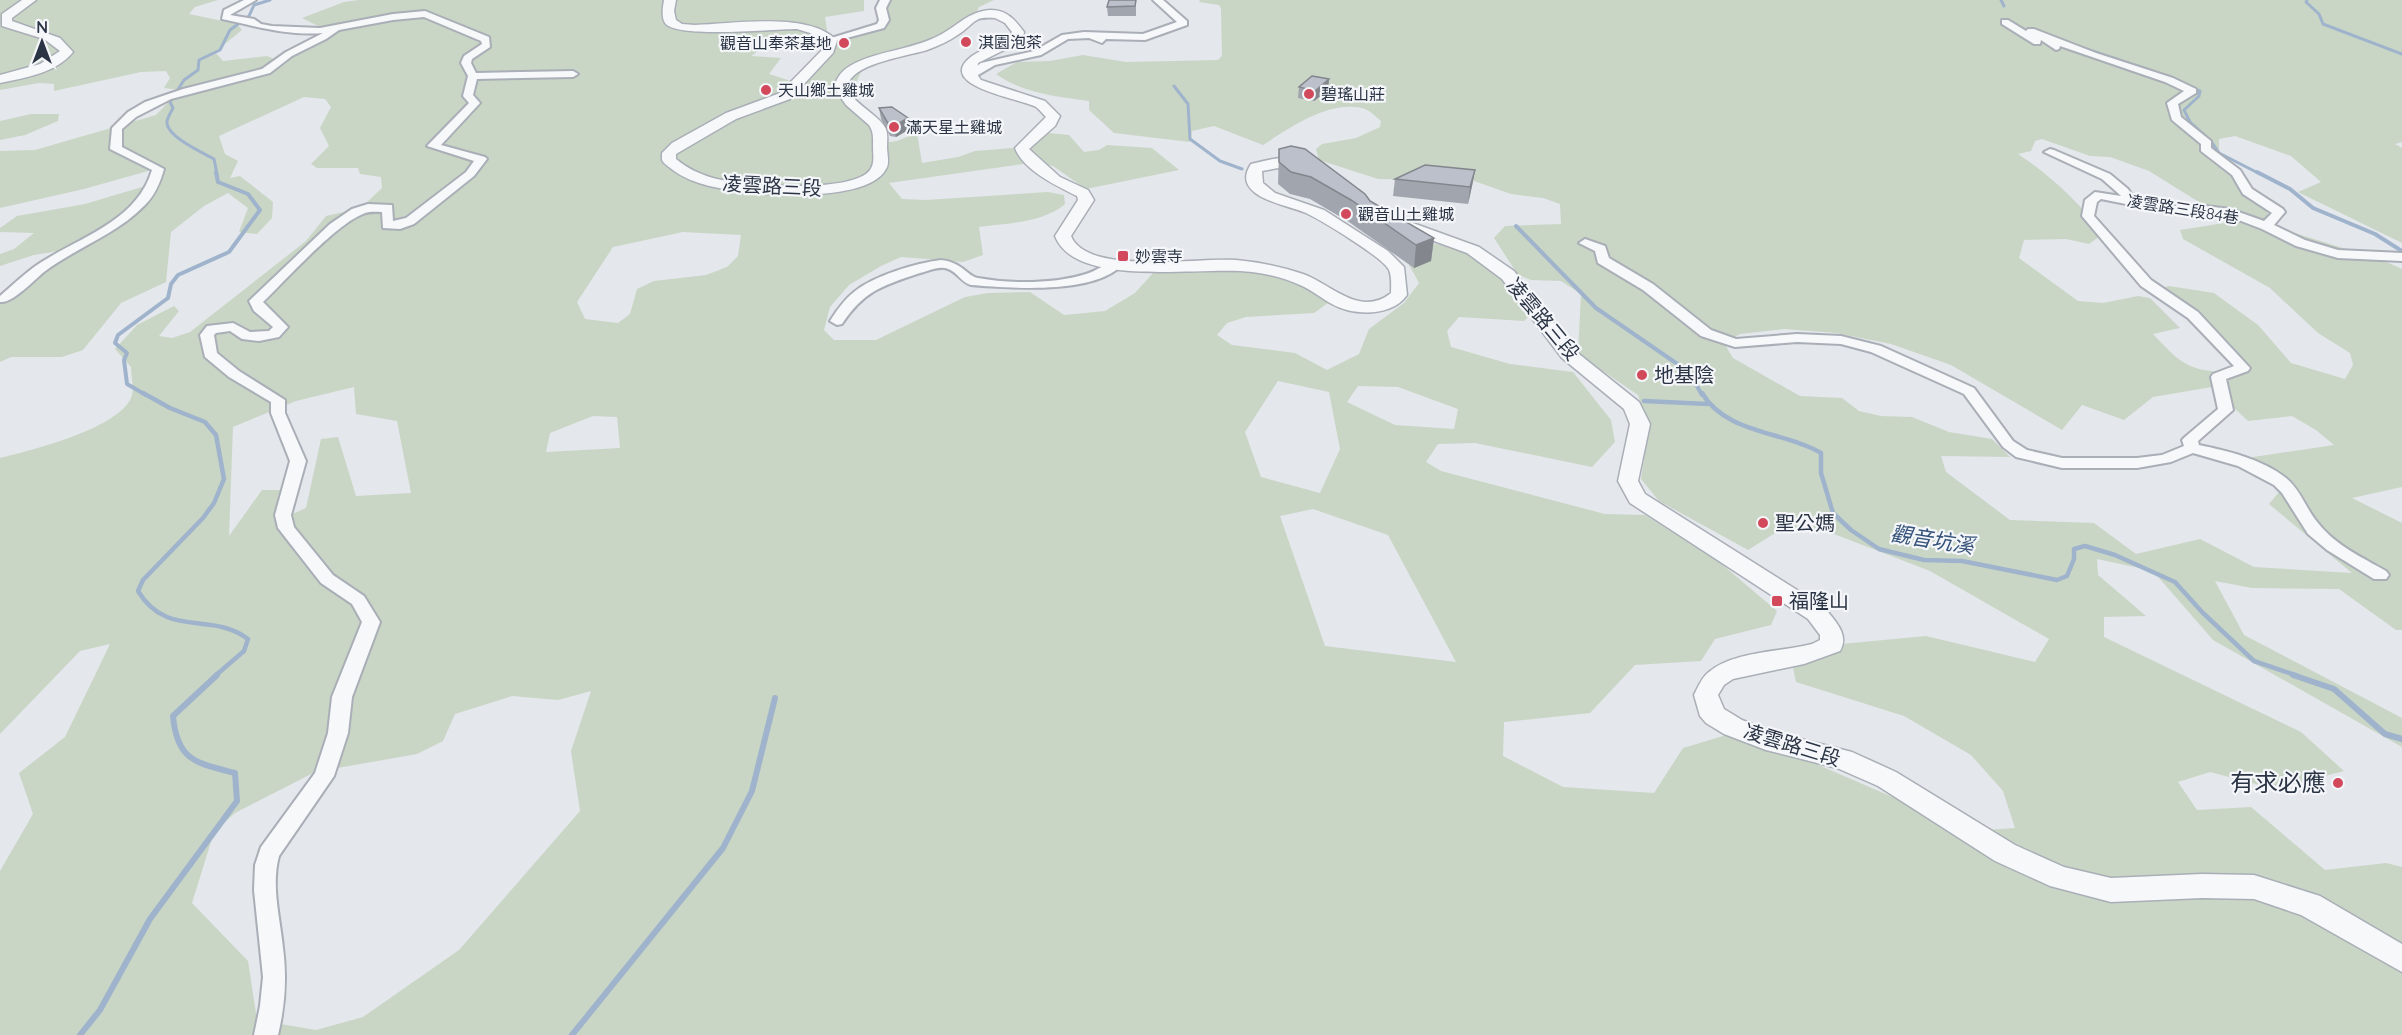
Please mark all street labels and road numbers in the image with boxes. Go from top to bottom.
street label: 凌雲路三段 [721,170,823,201]
street label: 凌雲路三段84巷 [2126,190,2240,228]
street label: 凌雲路三段 [1502,272,1585,365]
street label: 凌雲路三段 [1741,718,1844,771]

